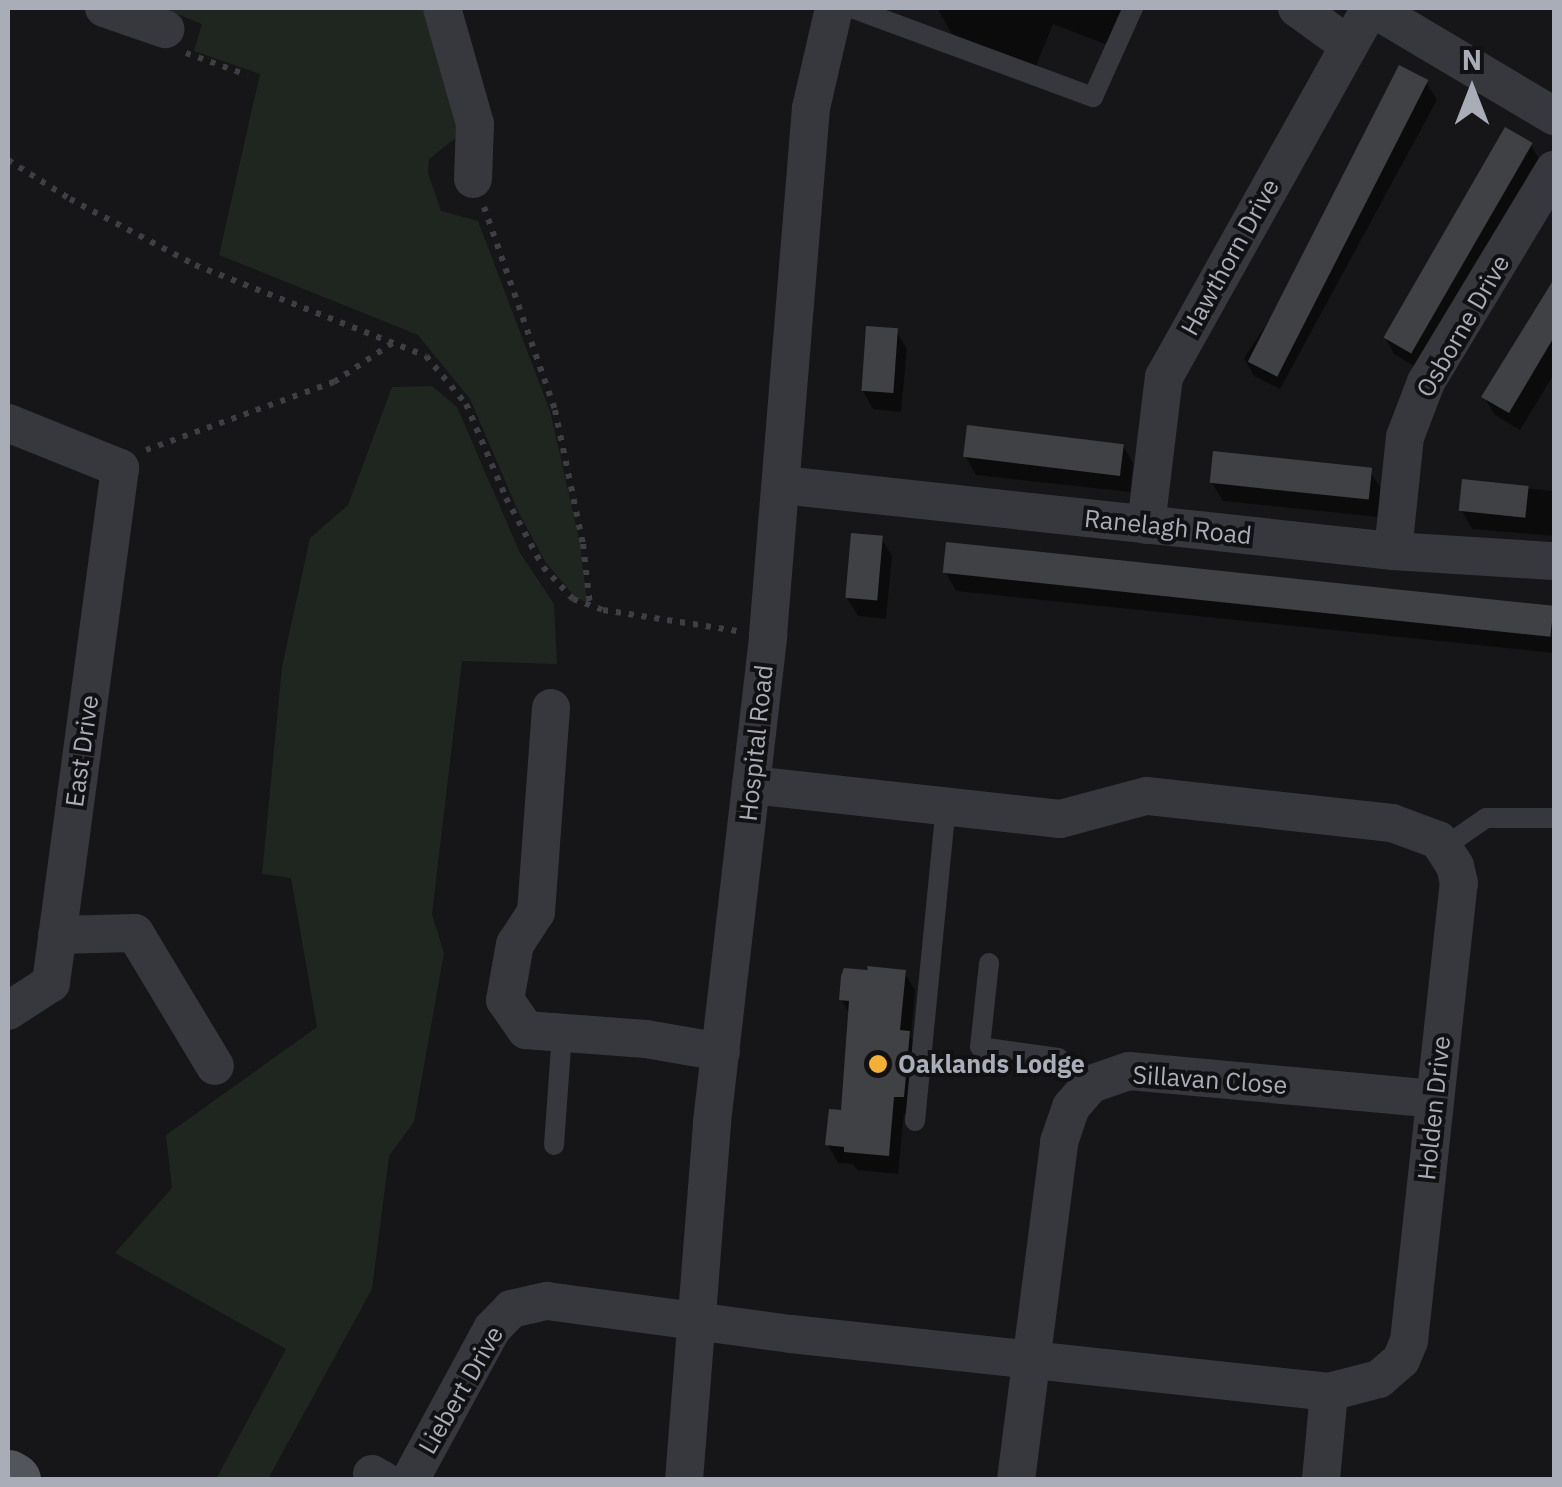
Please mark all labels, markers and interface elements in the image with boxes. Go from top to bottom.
north arrow [1422,40,1522,140]
text: N [1462,41,1482,78]
street label: Hawthorn Drive [1175,173,1285,341]
street label: Osborne Drive [1410,249,1516,403]
street label: Ranelagh Road [1083,503,1253,551]
street label: Hospital Road [733,663,779,823]
street label: East Drive [59,693,105,809]
street label: Holden Drive [1412,1034,1456,1182]
place label: Oaklands Lodge [898,1049,1085,1079]
marker: Oaklands Lodge [867,1053,889,1075]
street label: Sillavan Close [1132,1060,1288,1100]
street label: Liebert Drive [412,1321,510,1459]

